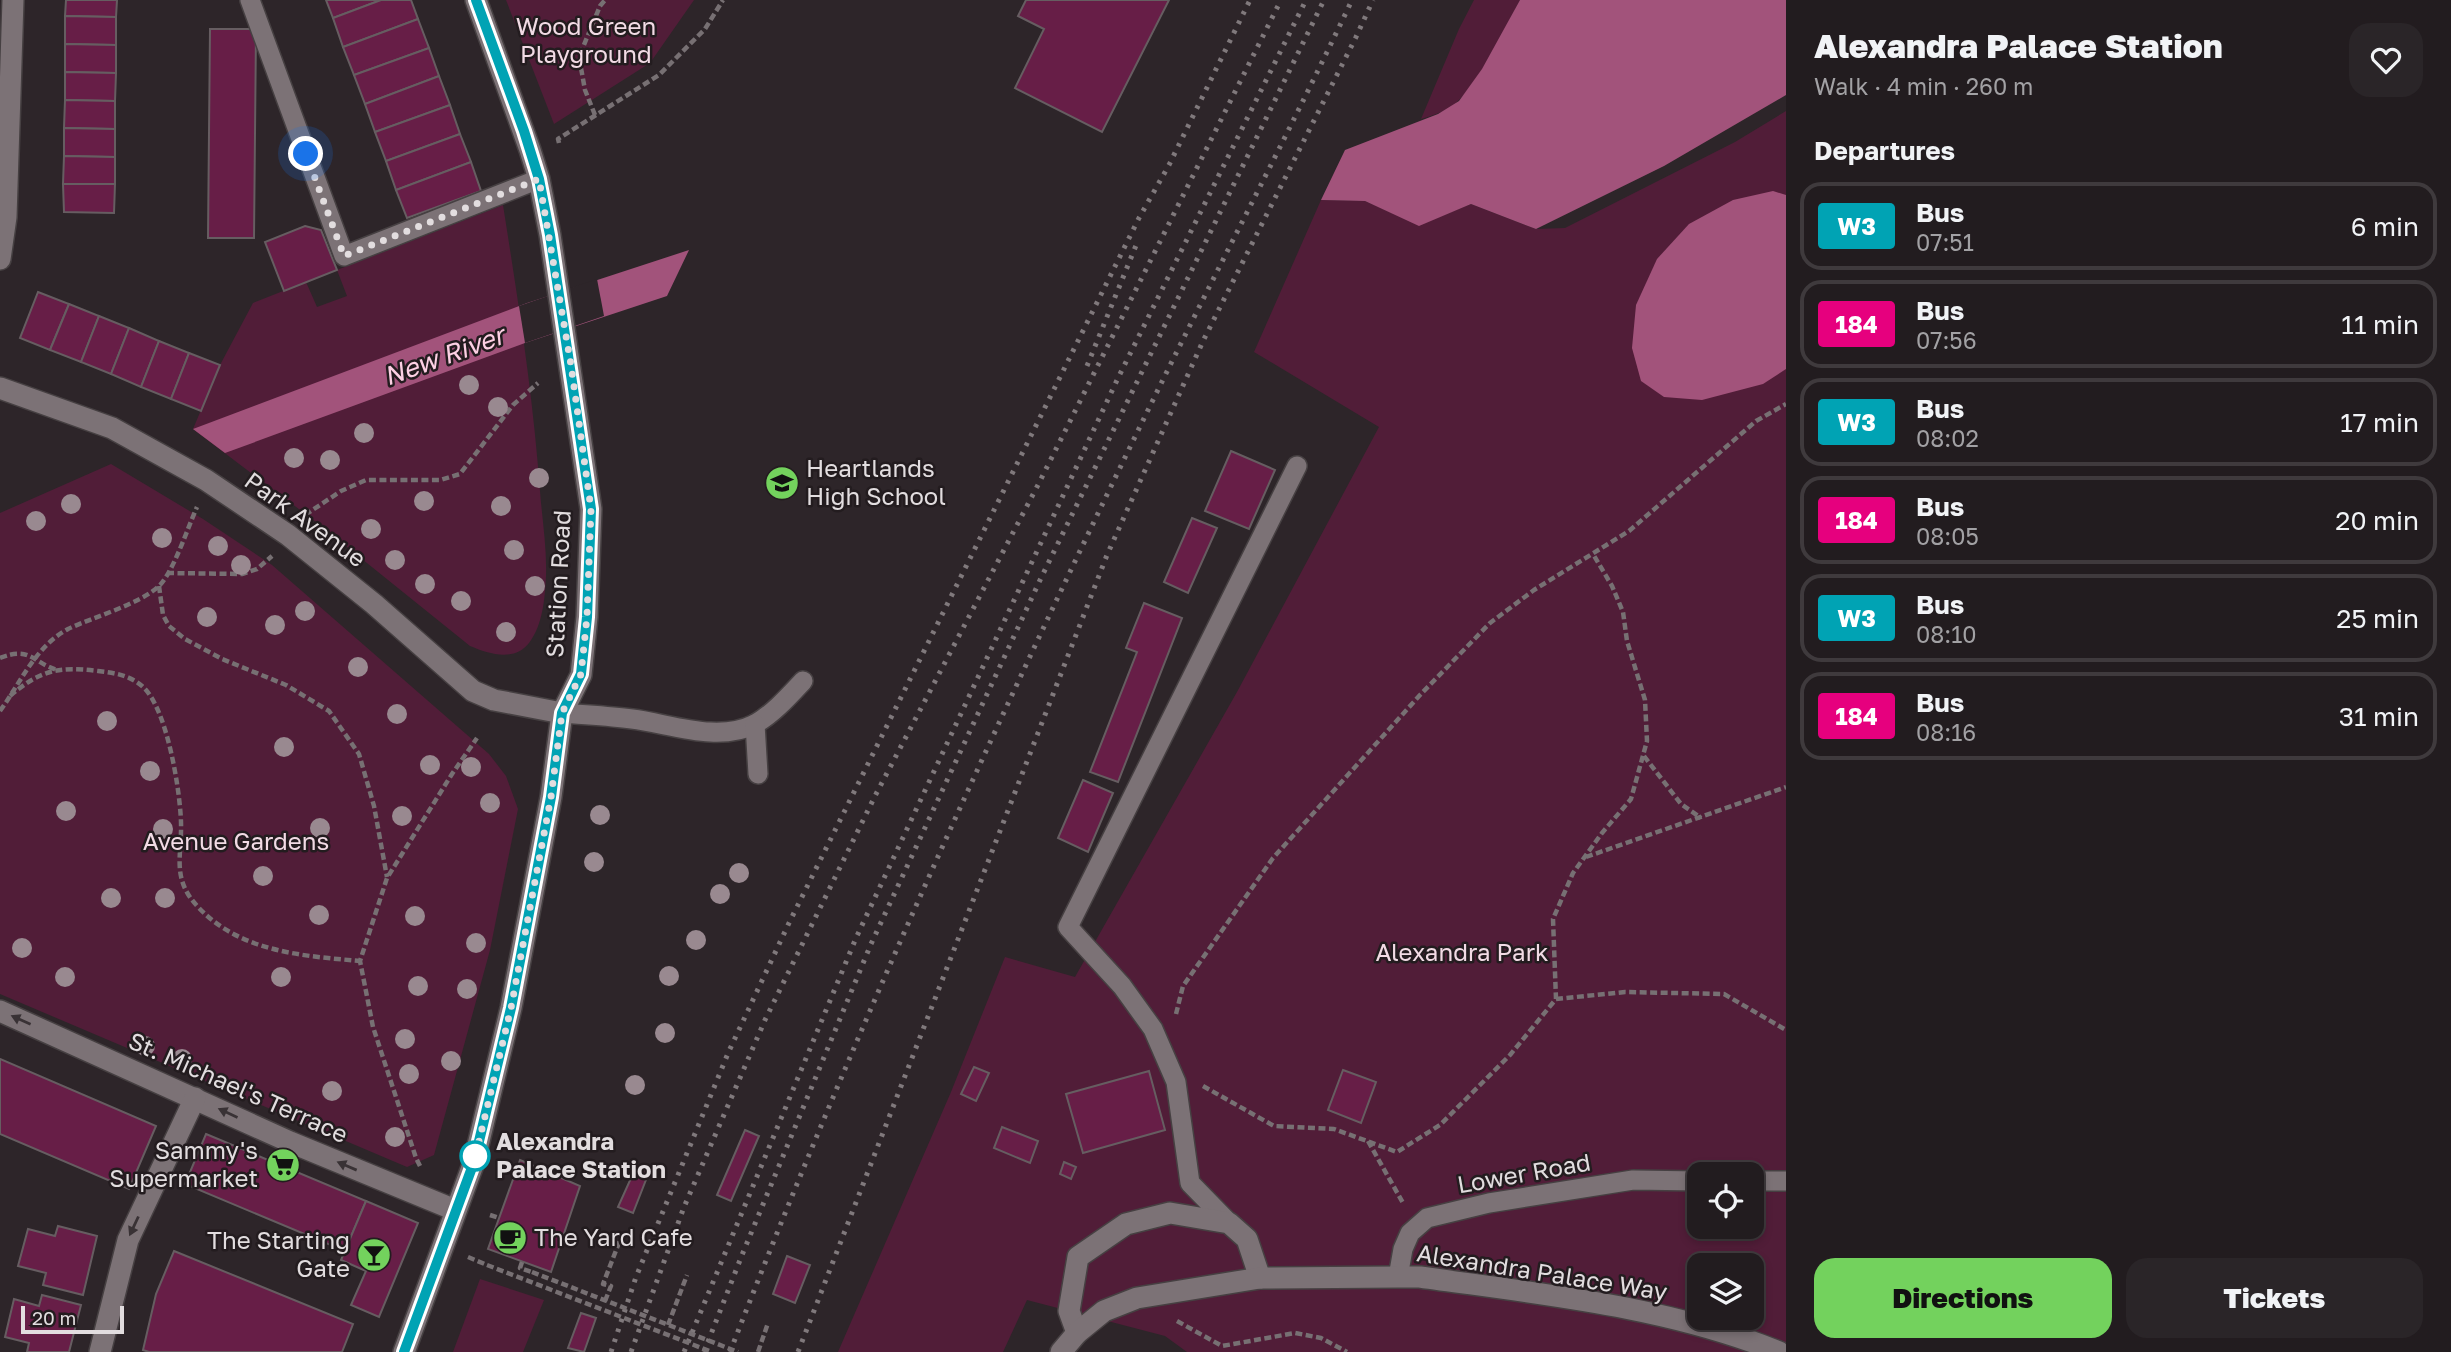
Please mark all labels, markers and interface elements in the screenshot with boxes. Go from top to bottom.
park label: Wood Green Playground [516,11,656,68]
button: heart [2349,23,2423,97]
text: Alexandra Palace Station [1814,26,2223,65]
text: Walk · 4 min · 260 m [1814,72,2033,100]
text: Departures [1814,135,1955,166]
your location [288,136,323,171]
text: Bus [1916,197,1964,228]
text: W3 [1837,211,1876,240]
text: 6 min [2351,211,2419,242]
text: 07:51 [1916,228,1974,256]
text: Bus [1916,295,1964,326]
text: 184 [1835,309,1878,338]
text: 11 min [2341,309,2419,340]
water label: New River [379,318,512,392]
text: 07:56 [1916,326,1977,354]
text: Bus [1916,393,1964,424]
text: W3 [1837,407,1876,436]
text: 17 min [2340,407,2419,438]
text: 08:02 [1916,424,1979,452]
place label: Heartlands High School [806,453,946,510]
school or university icon: Heartlands High School [763,464,801,502]
street label: Park Avenue [240,465,372,572]
text: Bus [1916,491,1964,522]
text: 184 [1835,505,1878,534]
text: 20 min [2335,505,2419,536]
street label: Station Road [539,509,576,658]
text: 08:05 [1916,522,1979,550]
text: Bus [1916,589,1964,620]
text: W3 [1837,603,1876,632]
text: 25 min [2336,603,2419,634]
text: 08:10 [1916,620,1977,648]
text: Bus [1916,687,1964,718]
text: 184 [1835,701,1878,730]
text: 31 min [2339,701,2419,732]
text: 08:16 [1916,718,1976,746]
park label: Avenue Gardens [143,826,329,855]
park label: Alexandra Park [1375,937,1549,966]
one-way arrow [10,1014,31,1025]
street label: St. Michael's Terrace [124,1025,353,1148]
one-way arrow [218,1107,238,1119]
place label: Alexandra Palace Station [496,1126,666,1183]
place label: Sammy's Supermarket [109,1135,258,1192]
marker: Alexandra Palace Station [460,1141,490,1171]
supermarket icon: Sammy's Supermarket [264,1146,302,1184]
street label: Lower Road [1455,1147,1593,1199]
one-way arrow [336,1160,357,1171]
map controls [1687,1162,1764,1330]
button: locate [1687,1162,1764,1239]
one-way arrow [129,1216,140,1236]
cafe icon: The Yard Cafe [491,1219,529,1257]
place label: The Yard Cafe [534,1222,693,1251]
place label: The Starting Gate [207,1225,350,1282]
bar icon: The Starting Gate [355,1236,393,1274]
street label: Alexandra Palace Way [1415,1237,1669,1306]
button: layers [1687,1253,1764,1330]
button: Directions [1814,1258,2112,1338]
button: Tickets [2126,1258,2423,1338]
scale bar [21,1303,124,1335]
text: 20 m [32,1306,76,1329]

